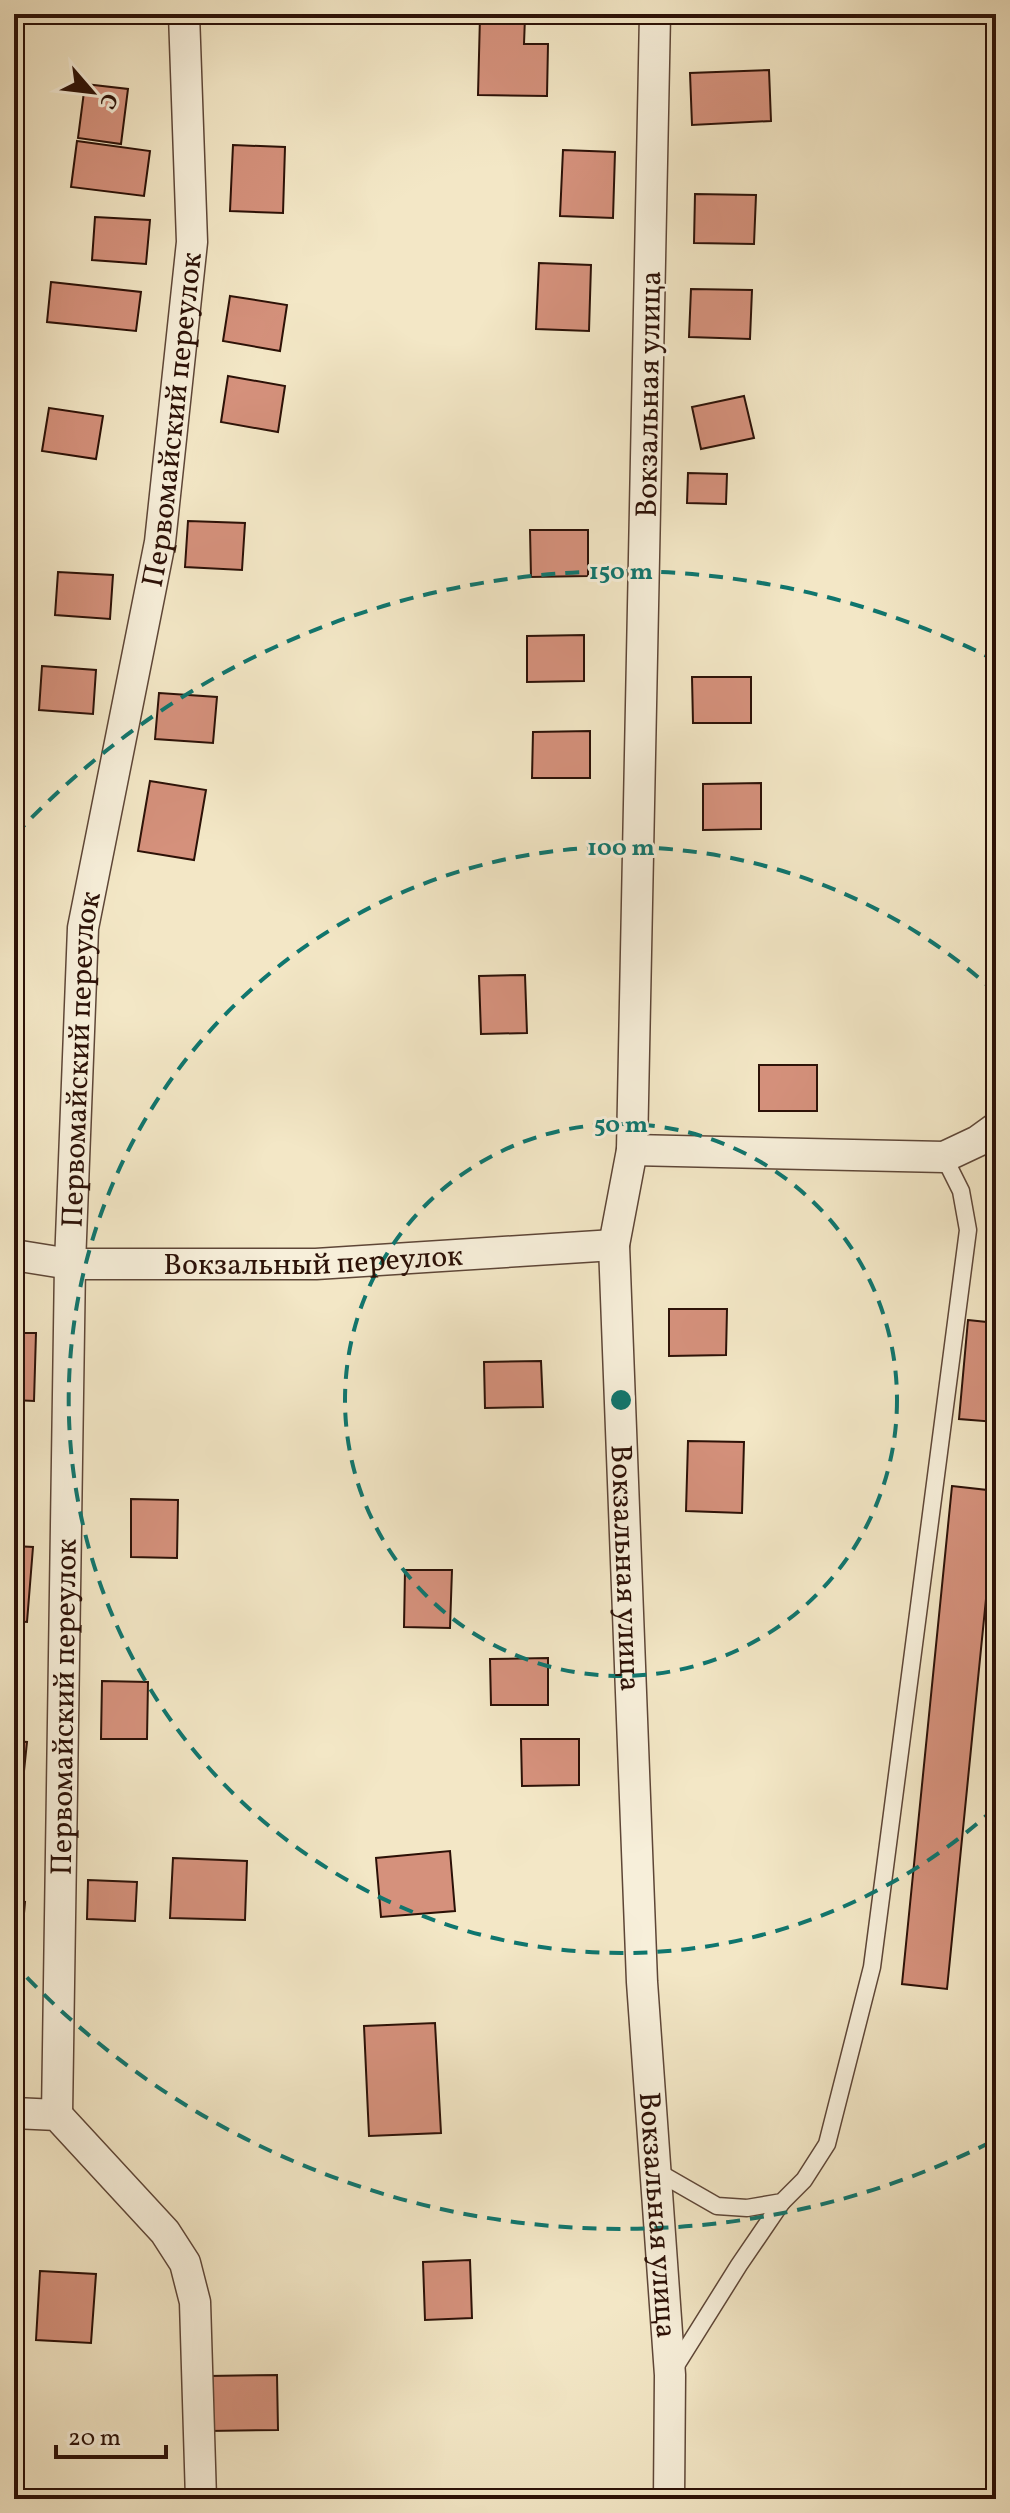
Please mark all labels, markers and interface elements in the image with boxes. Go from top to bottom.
north arrow [52,52,132,132]
text: С [90,87,124,114]
street label: Первомайский переулок [132,250,214,591]
street label: Вокзальная улица [627,270,673,518]
text: 150 m [589,556,653,590]
text: 100 m [587,832,655,866]
street label: Первомайский переулок [52,888,113,1228]
text: 50 m [594,1109,648,1143]
street label: Вокзальный переулок [163,1236,464,1287]
centre of rings [607,1386,635,1414]
street label: Вокзальная улица [599,1444,650,1692]
street label: Первомайский переулок [42,1538,89,1876]
street label: Вокзальная улица [627,2090,686,2340]
scale bar [56,2409,166,2459]
text: 20 m [68,2422,121,2456]

